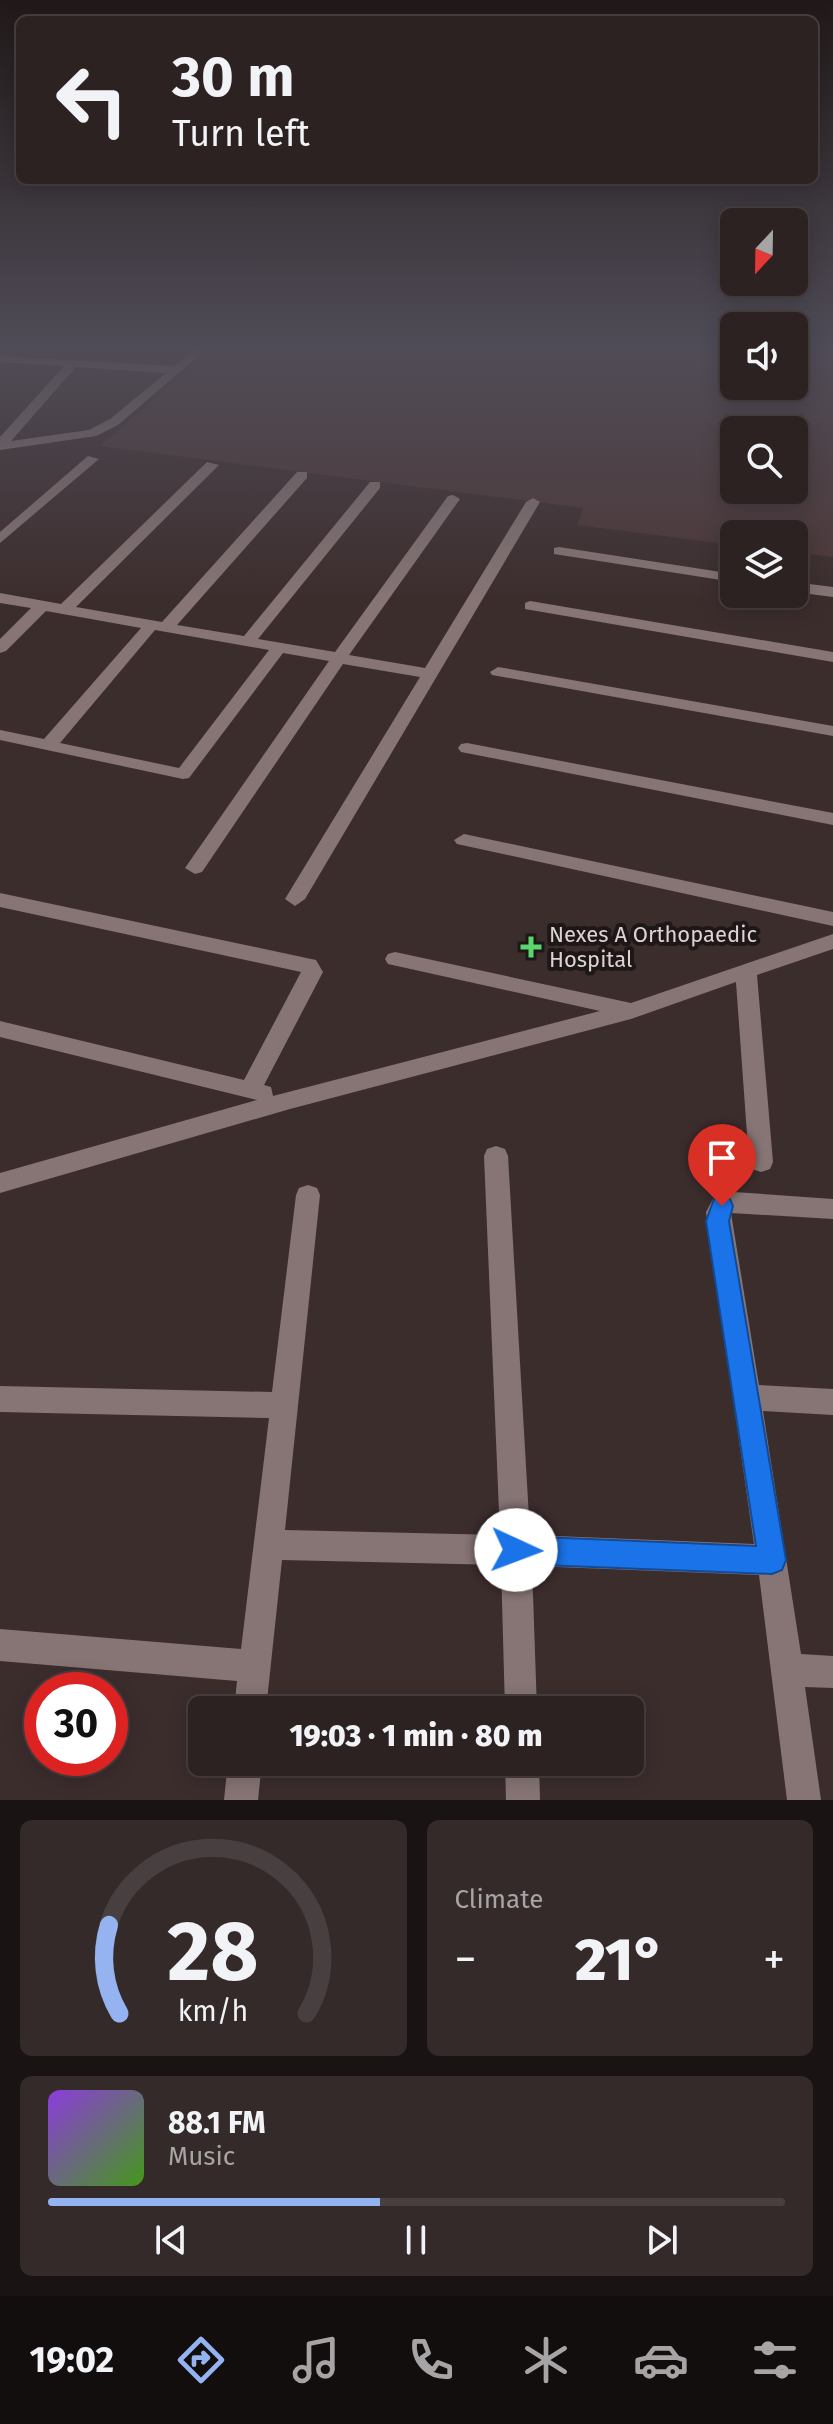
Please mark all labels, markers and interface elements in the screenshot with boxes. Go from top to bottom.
text: 30 m [172,44,294,111]
icon: left [40,48,144,152]
text: Turn left [172,112,310,156]
north arrow [720,208,808,296]
map controls [720,208,808,608]
button: sound [720,312,808,400]
button: search [720,416,808,504]
button: layers [720,520,808,608]
place label: Nexes A Orthopaedic Hospital [549,921,757,973]
marker: Nexes A Orthopaedic Hospital [520,936,542,958]
pin [688,1124,756,1206]
icon: arrive [700,1136,744,1180]
position arrow [474,1508,558,1592]
speed limit sign: 30 [24,1672,128,1776]
text: 19:03 · 1 min · 80 m [289,1718,543,1754]
text: Climate [455,1884,543,1915]
text: 28 [168,1902,259,2002]
text: 21° [575,1924,665,1996]
text: − [455,1933,477,1986]
text: + [763,1933,785,1986]
text: km/h [178,1994,249,2029]
text: 88.1 FM [168,2105,266,2141]
text: Music [168,2141,235,2172]
icon: previous [149,2218,193,2262]
icon: pause [394,2218,438,2262]
icon: next [640,2218,684,2262]
icon: directions [173,2332,229,2388]
icon: music [288,2332,344,2388]
icon: phone [403,2332,459,2388]
icon: climate [518,2332,574,2388]
icon: car [633,2332,689,2388]
icon: filters [747,2332,803,2388]
text: 19:02 [29,2338,114,2382]

